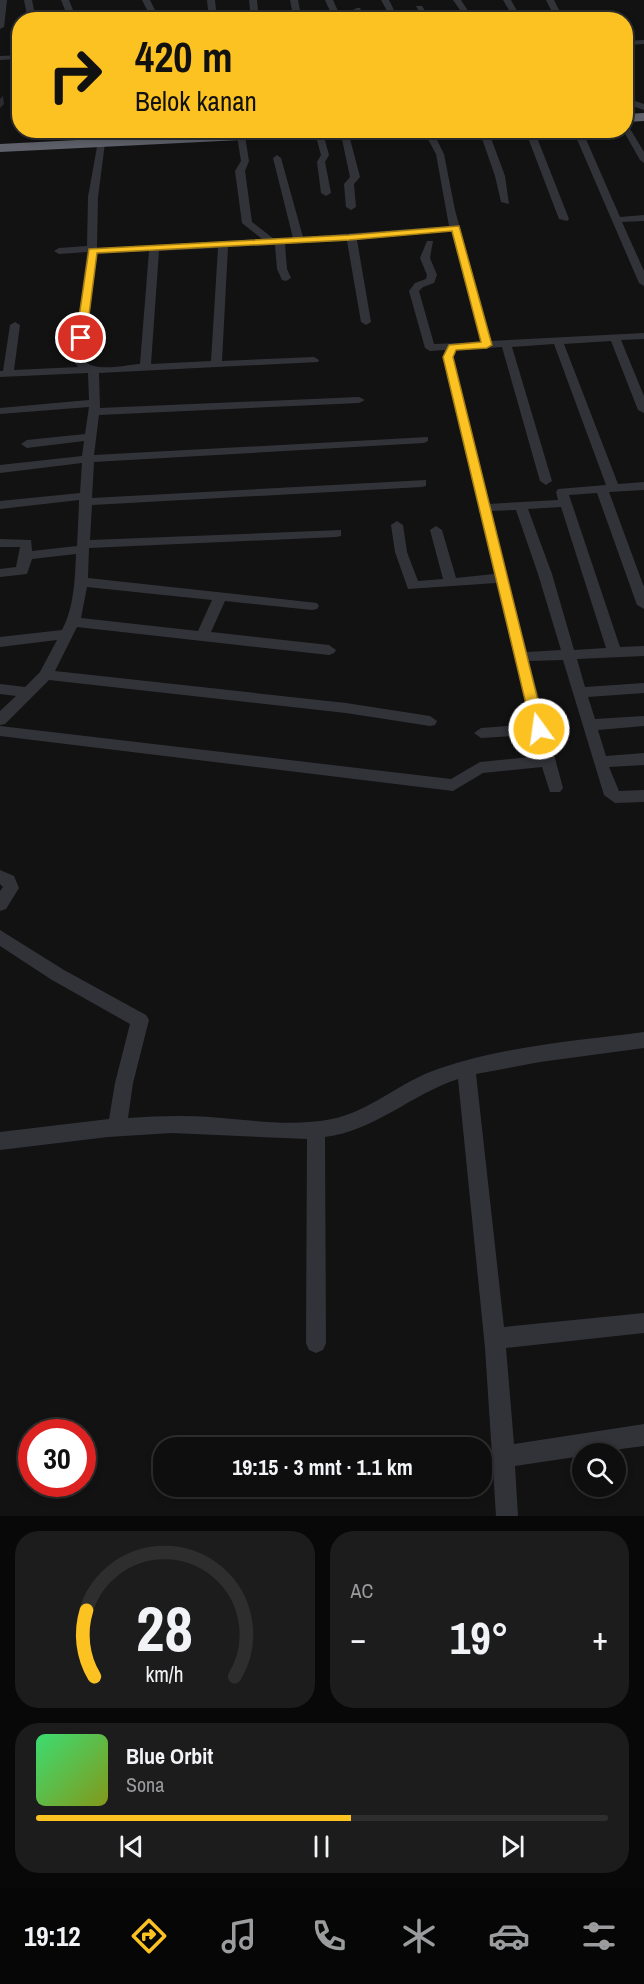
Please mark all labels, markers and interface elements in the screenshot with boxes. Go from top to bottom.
text: 420 m [135,29,233,85]
icon: right [36,36,114,114]
text: Belok kanan [135,83,257,119]
pin [55,312,106,363]
icon: arrive [64,321,97,354]
position arrow [507,697,571,761]
speed limit sign: 30 [18,1419,96,1497]
map controls [572,1443,626,1497]
button: search [572,1443,626,1497]
text: 19:15 · 3 mnt · 1.1 km [232,1452,413,1482]
text: AC [351,1577,373,1604]
text: 28 [136,1586,193,1670]
text: 19° [450,1607,509,1668]
text: − [351,1616,366,1660]
text: + [592,1616,608,1660]
text: km/h [146,1660,184,1689]
text: Blue Orbit [126,1741,213,1771]
text: Sona [126,1771,164,1798]
icon: previous [115,1830,148,1863]
icon: pause [305,1830,338,1863]
icon: next [496,1830,529,1863]
icon: directions [128,1915,170,1957]
icon: music [218,1915,260,1957]
icon: phone [308,1915,350,1957]
icon: climate [398,1915,440,1957]
icon: car [488,1915,530,1957]
icon: filters [578,1915,620,1957]
text: 19:12 [24,1918,81,1954]

